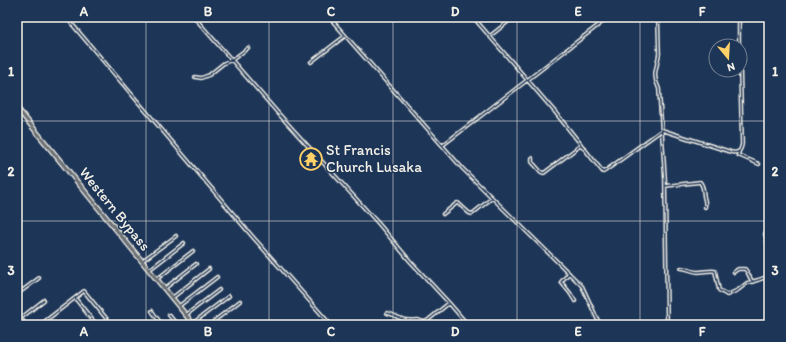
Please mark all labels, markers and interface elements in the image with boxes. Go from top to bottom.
text: A [79,4,89,19]
text: B [204,4,213,19]
text: C [327,4,336,19]
text: D [451,4,460,19]
text: E [574,4,582,19]
text: F [699,4,706,19]
north arrow [708,38,748,78]
text: N [725,60,736,74]
text: 1 [8,64,14,79]
text: 1 [772,64,778,79]
place label: St Francis Church Lusaka [326,141,422,176]
temple icon: St Francis Church Lusaka [298,146,324,172]
text: 2 [8,164,15,179]
street label: Western Bypass [76,164,154,255]
text: 2 [772,164,779,179]
text: 3 [7,263,15,278]
text: 3 [771,263,779,278]
text: A [79,324,89,339]
text: B [204,324,213,339]
text: C [327,324,336,339]
text: D [451,324,460,339]
text: E [574,324,582,339]
text: F [699,324,706,339]

